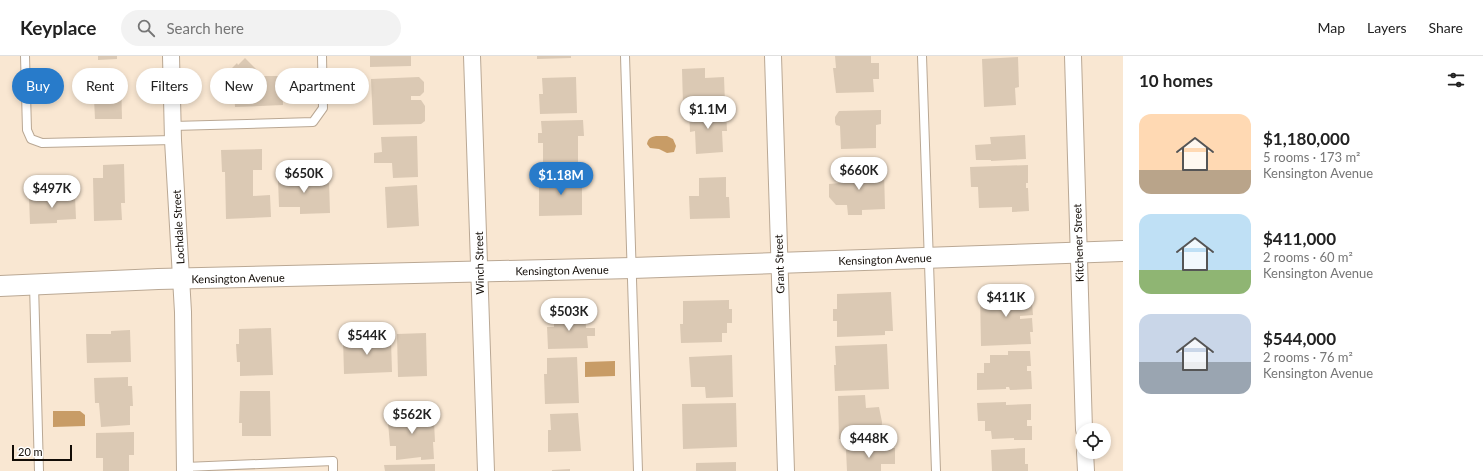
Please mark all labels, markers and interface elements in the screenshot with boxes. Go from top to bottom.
search box [121,10,401,46]
text: Keyplace [20,16,97,39]
icon: search [135,17,157,39]
text: Search here [167,19,244,37]
text: Map [1317,19,1345,36]
text: Layers [1367,19,1407,36]
text: Share [1429,19,1463,36]
chip: Buy [12,68,64,104]
chip: Rent [72,68,128,104]
chip: Filters [136,68,202,104]
chip: New [210,68,267,104]
chip: Apartment [275,68,369,104]
icon: filters [1445,69,1467,91]
text: 10 homes [1139,70,1213,91]
pin: $1.1M [680,96,736,130]
text: $1.1M [689,101,727,117]
text: $1,180,000 [1263,128,1350,149]
icon: home [1171,130,1219,178]
text: 5 rooms · 173 m² [1263,149,1360,165]
pin: $660K [831,157,887,191]
pin: $650K [276,160,332,194]
pin: $1.18M [528,162,594,196]
text: $660K [839,162,879,178]
text: $650K [284,165,324,181]
text: Kensington Avenue [1263,165,1373,181]
text: $1.18M [538,167,584,183]
pin: $497K [24,175,80,209]
text: $497K [32,180,72,196]
street label: Lochdale Street [170,189,186,265]
street label: Kitchener Street [1070,203,1086,282]
text: $411,000 [1263,228,1336,249]
icon: home [1171,230,1219,278]
street label: Winch Street [472,231,486,295]
street label: Grant Street [771,234,787,294]
text: 2 rooms · 60 m² [1263,249,1353,265]
street label: Kensington Avenue [838,251,932,267]
street label: Kensington Avenue [515,263,609,277]
text: Kensington Avenue [1263,265,1373,281]
street label: Kensington Avenue [191,271,285,285]
pin: $411K [978,284,1034,318]
text: $411K [986,289,1026,305]
pin: $503K [541,298,597,332]
text: $503K [549,303,589,319]
pin: $544K [339,322,395,356]
text: $544K [347,327,387,343]
text: $544,000 [1263,328,1336,349]
icon: home [1171,330,1219,378]
text: 2 rooms · 76 m² [1263,349,1353,365]
text: Kensington Avenue [1263,365,1373,381]
pin: $562K [384,401,440,435]
text: $562K [392,406,432,422]
map controls [1075,423,1111,459]
button: locate [1075,423,1111,459]
pin: $448K [841,425,897,459]
text: $448K [849,430,889,446]
scale bar [12,443,72,462]
text: 20 m [18,445,43,458]

